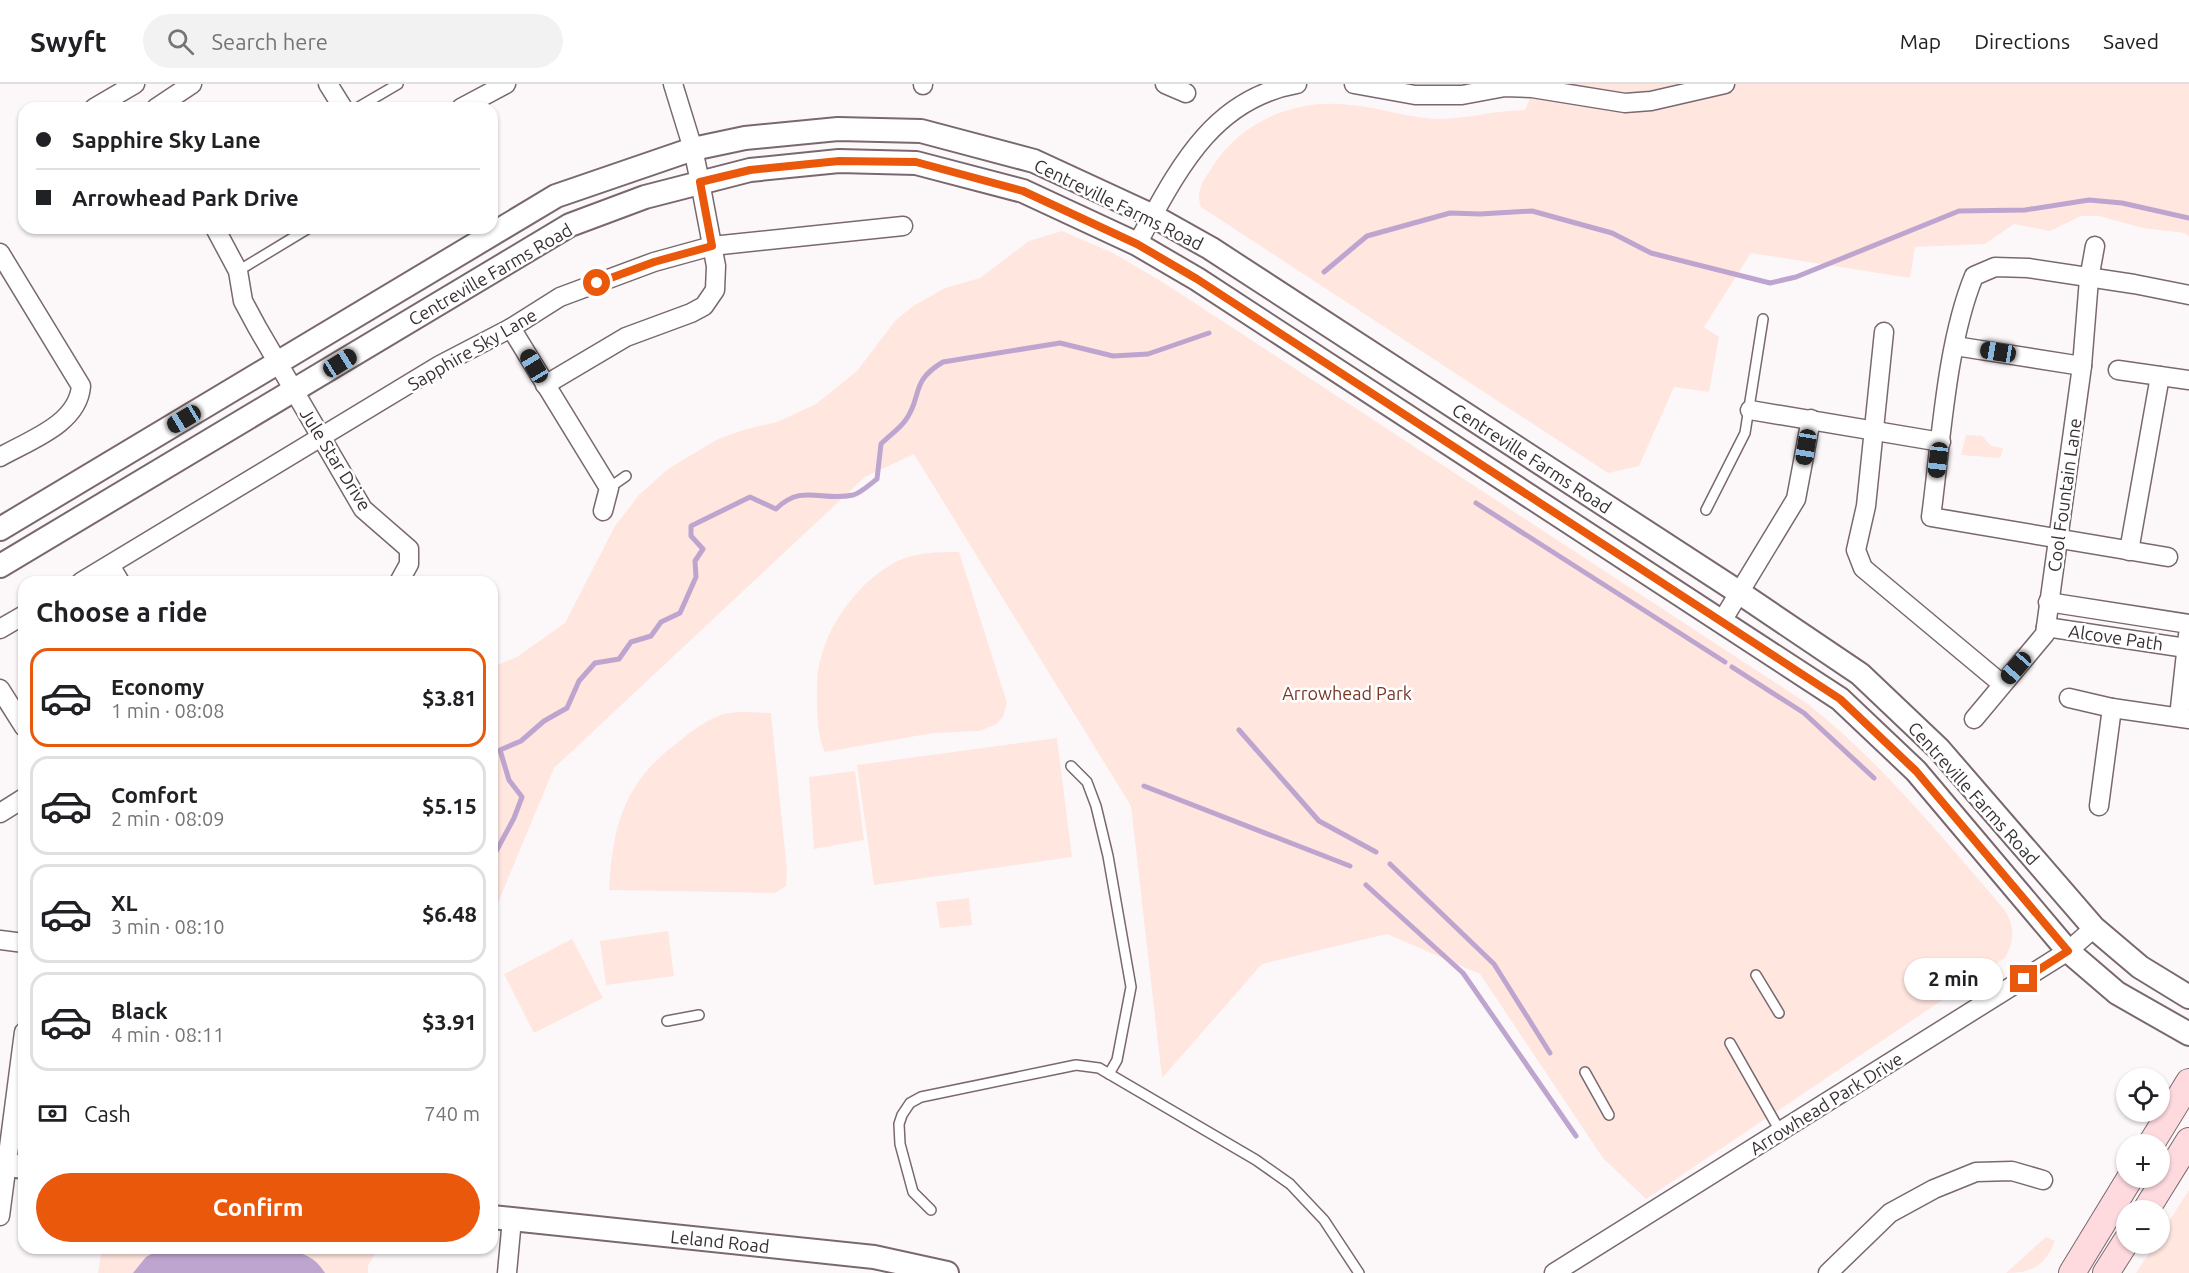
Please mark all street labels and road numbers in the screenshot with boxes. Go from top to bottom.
street label: Centreville Farms Road [1031,154,1207,254]
street label: Centreville Farms Road [405,219,575,329]
street label: Sapphire Sky Lane [404,304,540,394]
street label: Centreville Farms Road [1449,399,1615,517]
street label: Jule Star Drive [296,404,376,514]
street label: Cool Fountain Lane [2043,417,2085,573]
street label: Alcove Path [2067,620,2165,654]
street label: Centreville Farms Road [1905,717,2043,869]
street label: Arrowhead Park Drive [1746,1048,1906,1158]
street label: Leland Road [669,1226,771,1256]

